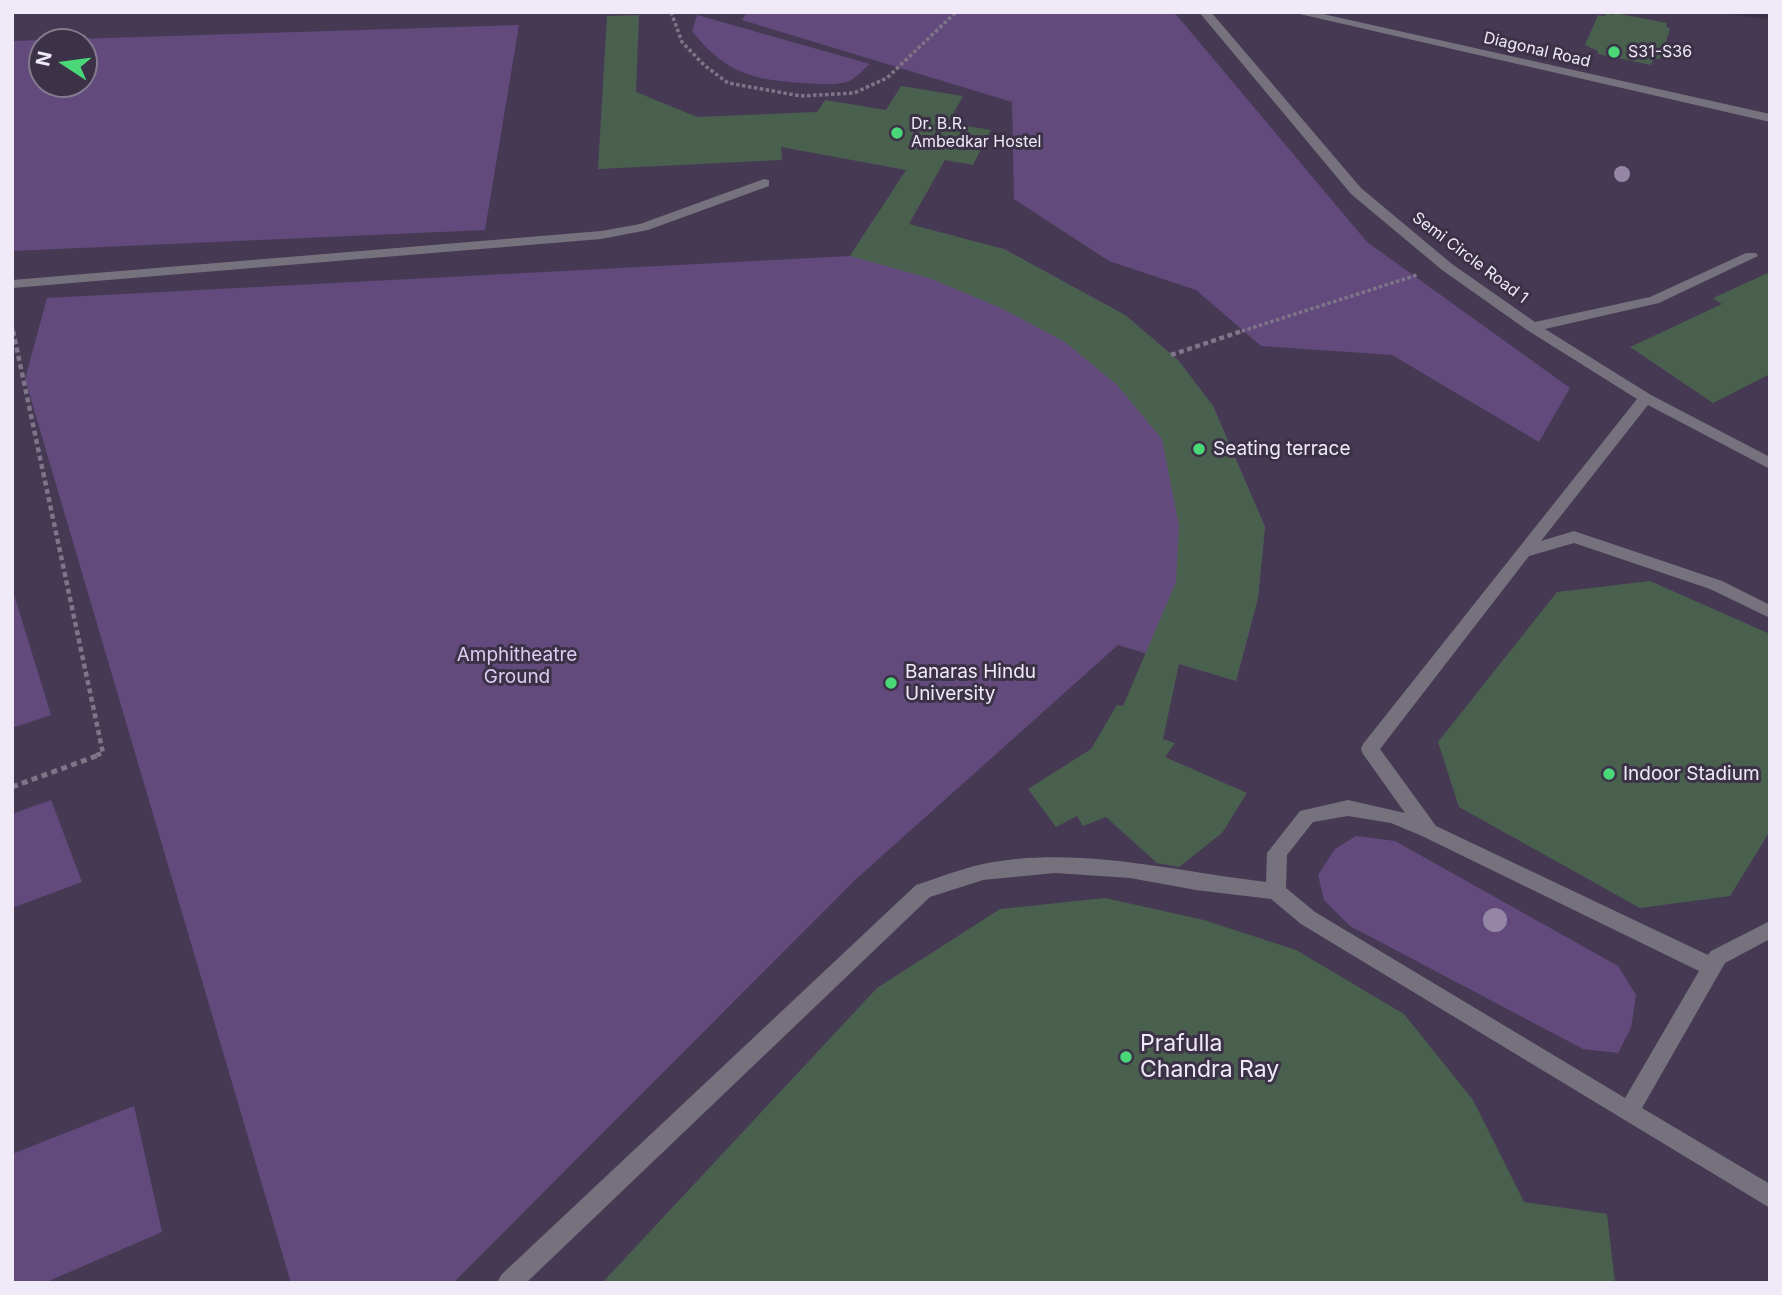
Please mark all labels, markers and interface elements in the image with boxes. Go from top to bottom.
north arrow [28,28,98,98]
street label: Diagonal Road [1482,28,1592,72]
place label: S31-S36 [1628,42,1692,62]
marker: S31-S36 [1606,44,1622,60]
text: N [31,49,57,68]
place label: Dr. B.R. Ambedkar Hostel [911,114,1041,152]
marker: Dr. B.R. Ambedkar Hostel [889,125,905,141]
street label: Semi Circle Road 1 [1408,208,1532,308]
place label: Seating terrace [1213,438,1350,460]
marker: Seating terrace [1191,441,1207,457]
park label: Amphitheatre Ground [457,644,577,688]
place label: Banaras Hindu University [905,661,1036,705]
marker: Banaras Hindu University [883,675,899,691]
place label: Indoor Stadium [1623,763,1760,785]
marker: Indoor Stadium [1601,766,1617,782]
place label: Prafulla Chandra Ray [1140,1030,1279,1084]
marker: Prafulla Chandra Ray [1118,1049,1134,1065]

